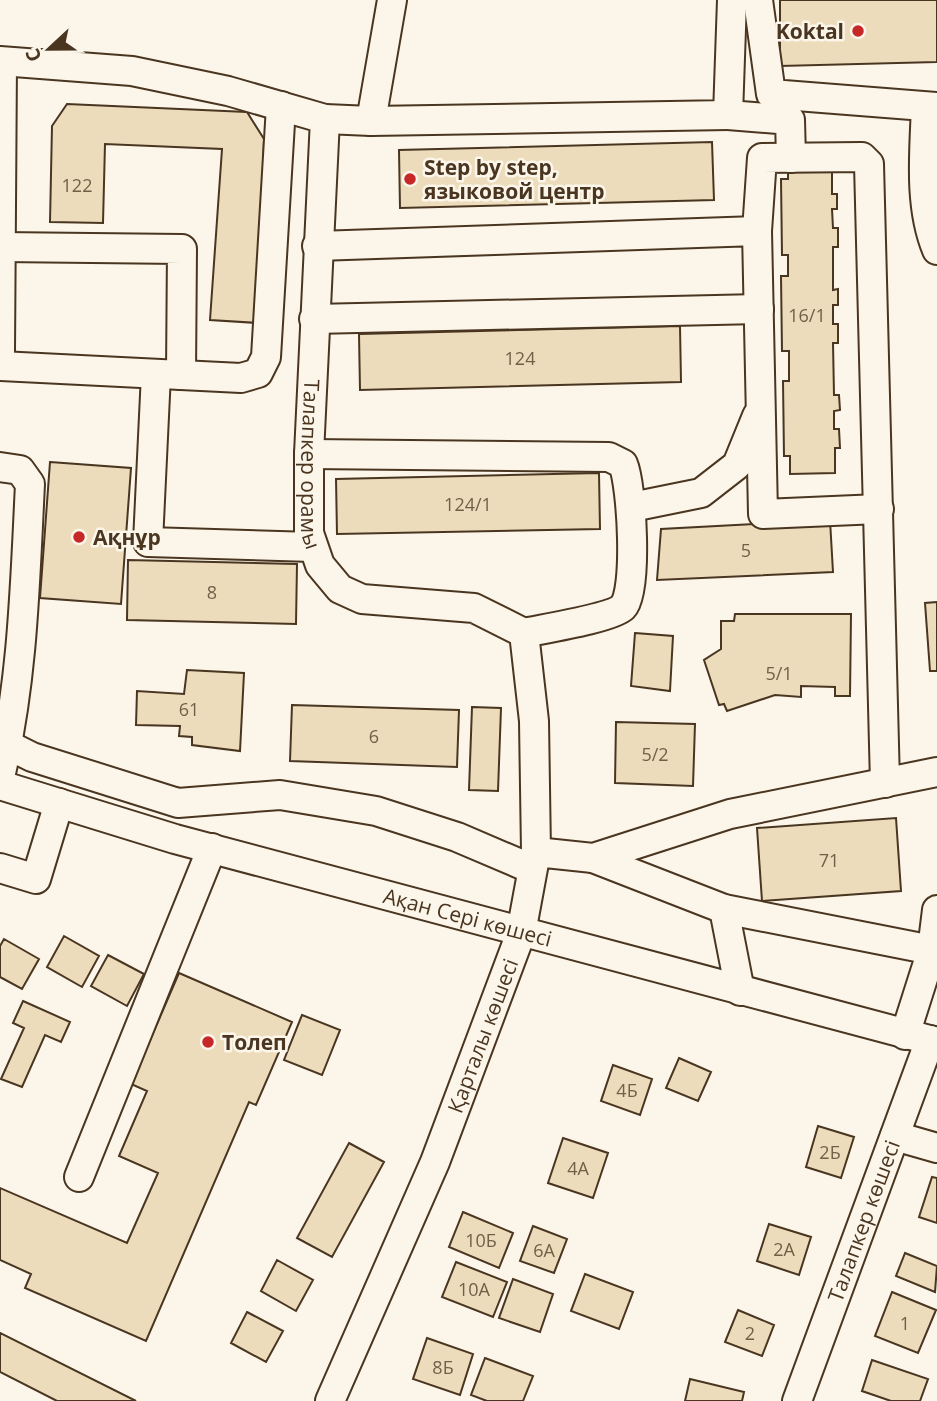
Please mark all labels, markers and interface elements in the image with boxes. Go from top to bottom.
north arrow [14,14,84,84]
place label: Koktal [776,17,844,45]
marker: Koktal [850,23,866,39]
text: С [19,45,48,66]
place label: Step by step, языковой центр [424,153,604,205]
marker: Step by step, языковой центр [402,171,418,187]
house number: 122 [62,173,92,197]
house number: 16/1 [788,303,826,327]
house number: 124 [505,346,535,370]
street label: Талапкер орамы [295,379,327,553]
house number: 124/1 [444,492,492,516]
place label: Ақнұр [93,523,161,551]
marker: Ақнұр [71,529,87,545]
house number: 5 [741,538,751,562]
house number: 8 [207,580,217,604]
house number: 5/1 [765,661,793,685]
house number: 61 [179,697,199,721]
house number: 6 [369,724,379,748]
house number: 5/2 [641,742,669,766]
house number: 71 [819,848,839,872]
street label: Ақан Сері көшесі [380,881,555,953]
street label: Қарталы көшесі [441,954,524,1117]
place label: Толеп [222,1028,287,1056]
marker: Толеп [200,1034,216,1050]
house number: 4Б [616,1078,638,1102]
street label: Талапкер көшесі [821,1136,906,1306]
house number: 2Б [819,1140,841,1164]
house number: 4А [567,1156,589,1180]
house number: 10Б [465,1228,497,1252]
house number: 2А [773,1237,795,1261]
house number: 6А [533,1238,555,1262]
house number: 10А [458,1277,491,1301]
house number: 1 [900,1311,910,1335]
house number: 2 [745,1321,755,1345]
house number: 8Б [432,1355,454,1379]

